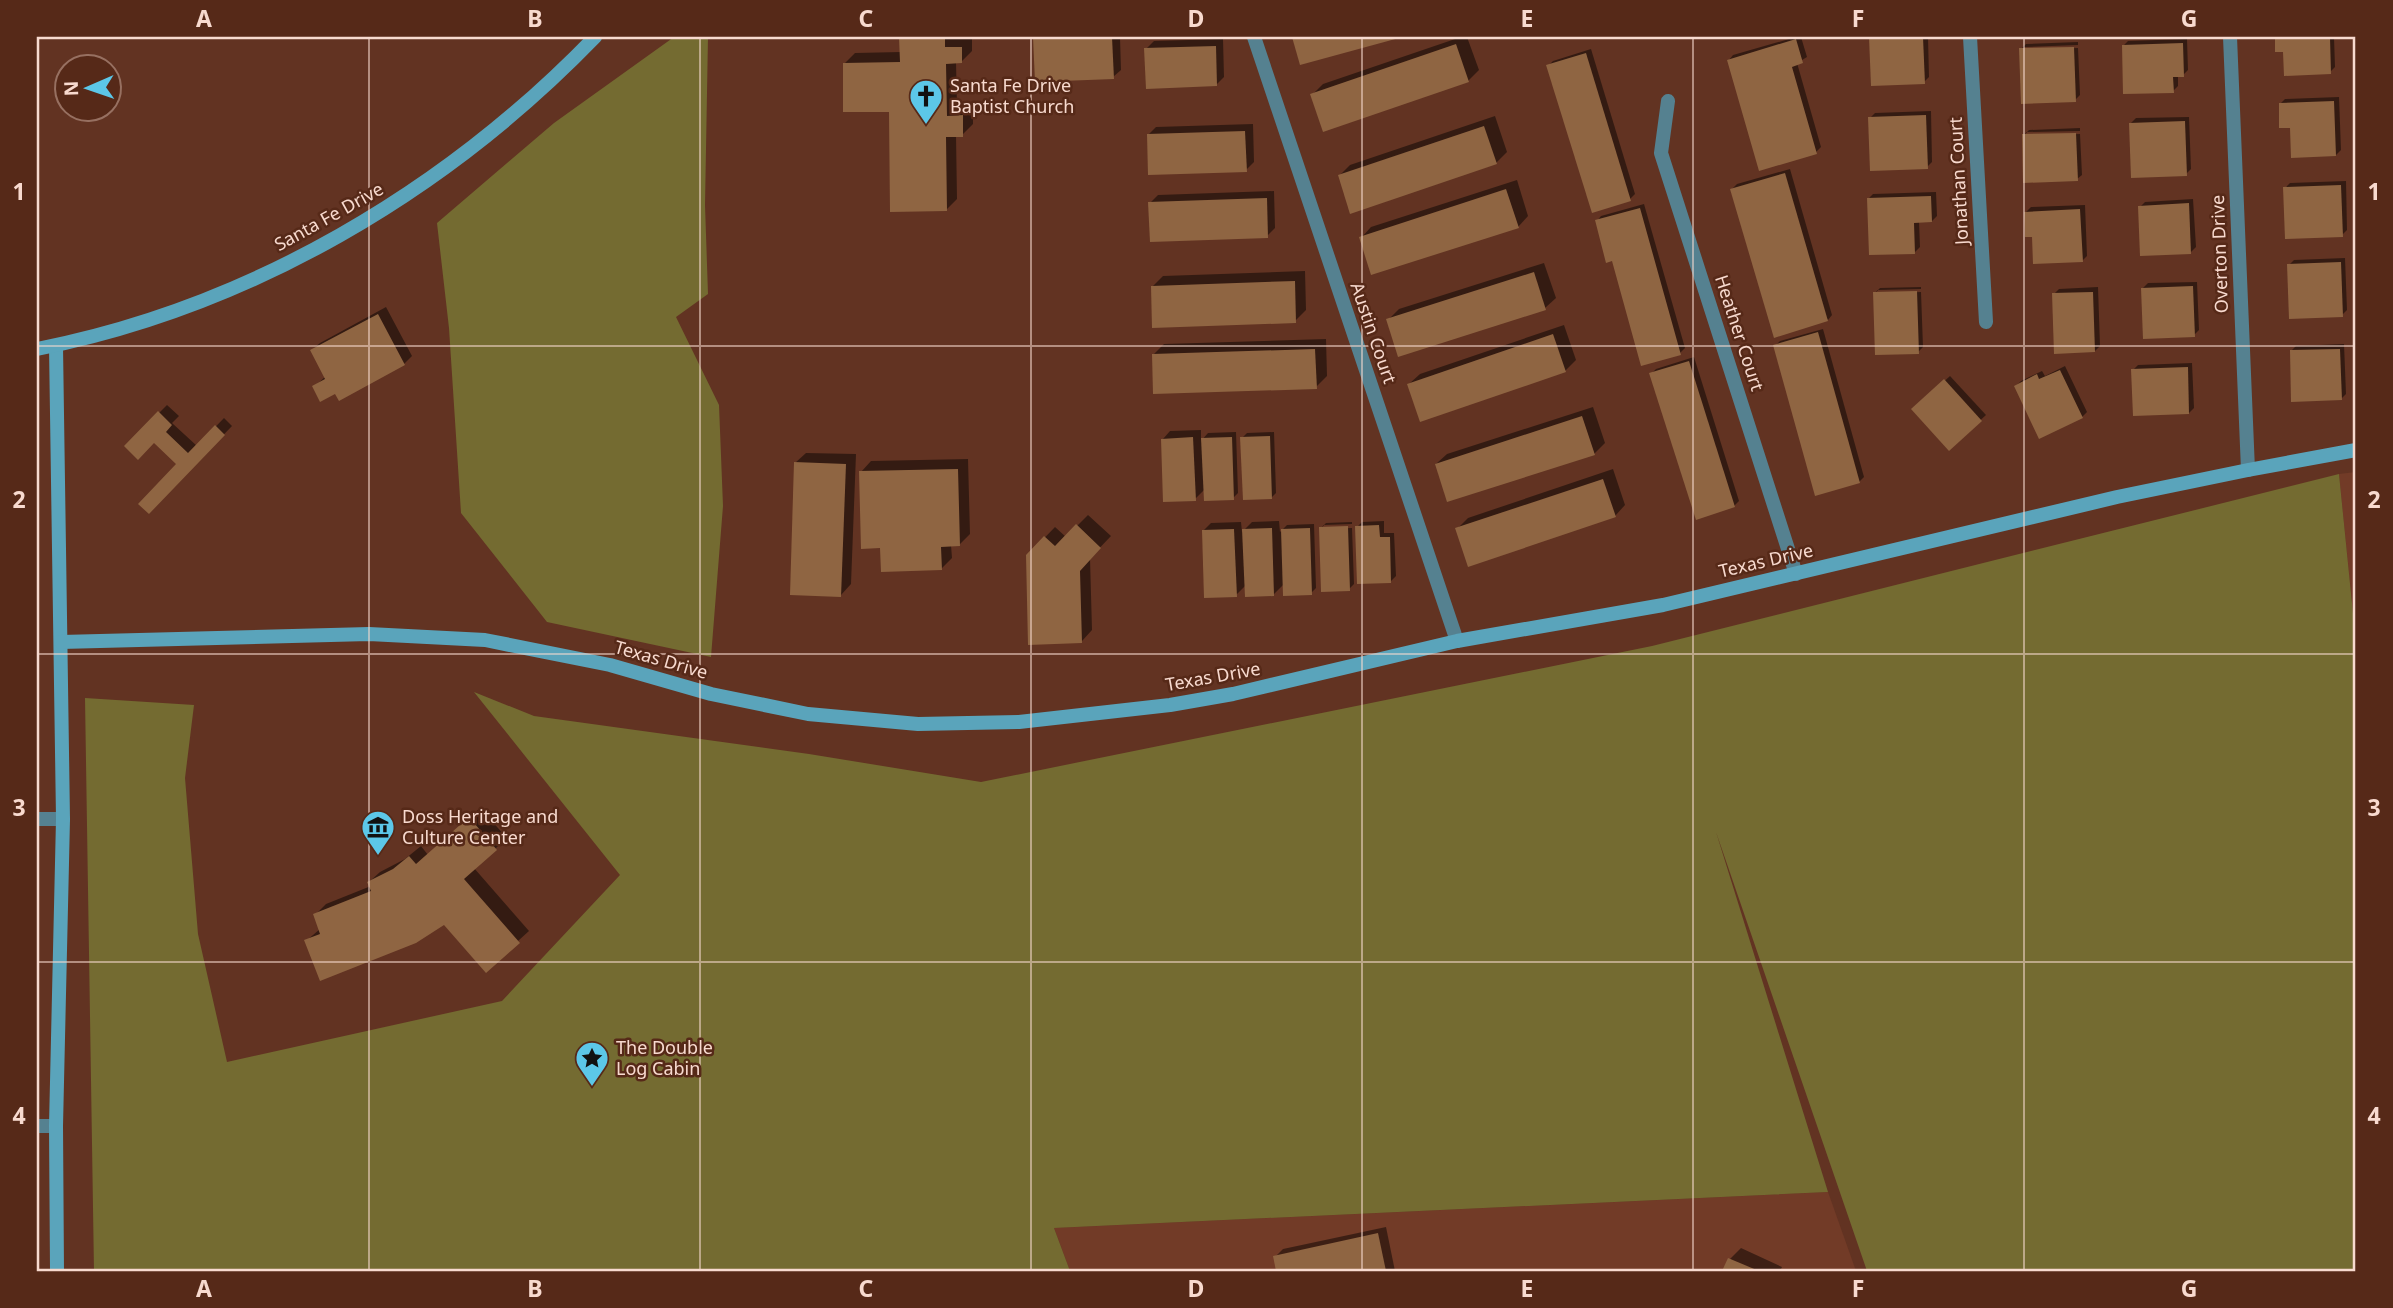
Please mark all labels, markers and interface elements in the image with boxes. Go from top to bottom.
text: A [196,2,212,34]
text: B [527,2,543,34]
text: C [859,2,874,34]
text: D [1188,2,1204,34]
text: E [1521,2,1533,34]
text: F [1852,2,1864,34]
text: G [2181,2,2197,34]
north arrow [52,52,122,122]
place label: Santa Fe Drive Baptist Church [950,73,1074,118]
church icon: Santa Fe Drive Baptist Church [907,77,945,126]
text: N [58,80,84,97]
street label: Jonathan Court [1943,116,1973,248]
text: 1 [12,175,26,207]
text: 1 [2367,175,2381,207]
street label: Santa Fe Drive [270,176,387,256]
street label: Overton Drive [2205,194,2233,314]
street label: Heather Court [1710,272,1770,394]
street label: Austin Court [1345,279,1403,387]
text: 2 [12,483,26,515]
text: 2 [2367,483,2381,515]
street label: Texas Drive [1716,538,1815,583]
street label: Texas Drive [612,634,711,684]
street label: Texas Drive [1163,656,1262,696]
text: 3 [12,791,26,823]
text: 3 [2367,791,2381,823]
place label: Doss Heritage and Culture Center [402,804,558,849]
museum icon: Doss Heritage and Culture Center [359,808,397,857]
place label: The Double Log Cabin [616,1035,713,1080]
place icon: The Double Log Cabin [573,1039,611,1088]
text: 4 [12,1099,26,1131]
text: 4 [2367,1099,2381,1131]
text: A [196,1272,212,1304]
text: B [527,1272,543,1304]
text: C [859,1272,874,1304]
text: D [1188,1272,1204,1304]
text: E [1521,1272,1533,1304]
text: F [1852,1272,1864,1304]
text: G [2181,1272,2197,1304]

